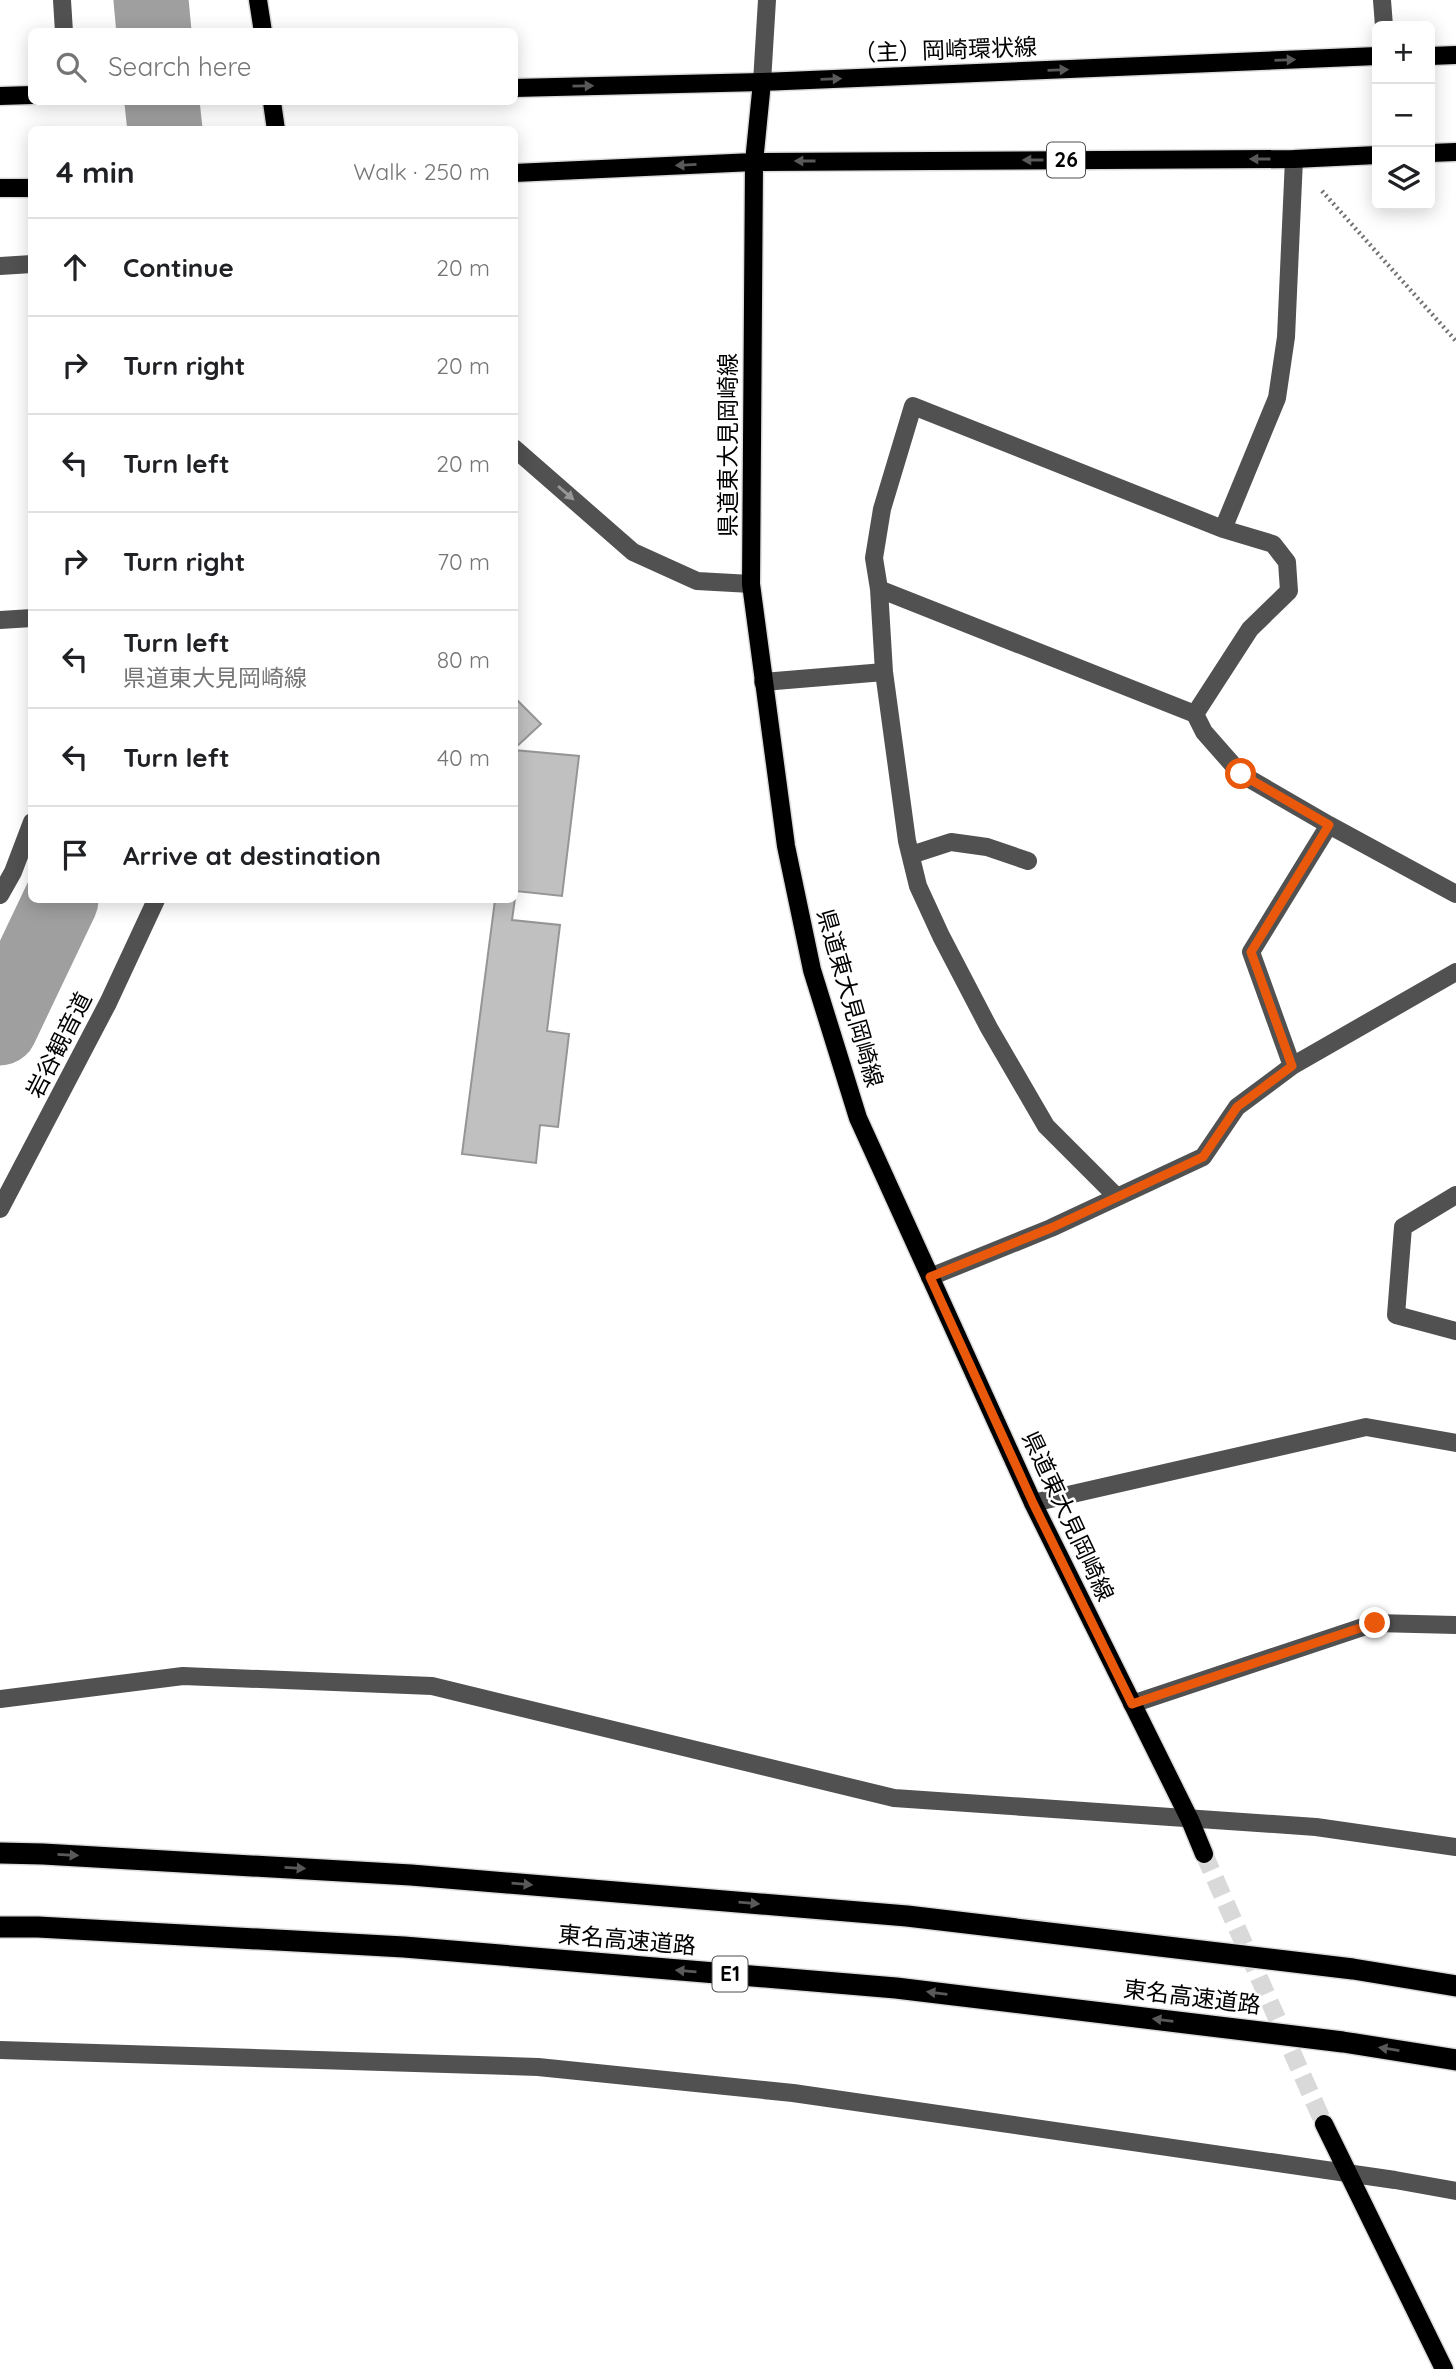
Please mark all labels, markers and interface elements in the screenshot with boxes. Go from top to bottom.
map controls [1372,21,1435,210]
button: + [1372,21,1435,84]
search box [28,28,518,105]
street label: （主）岡崎環状線 [853,32,1037,67]
icon: search [52,48,90,86]
text: Search here [108,50,252,83]
one-way arrow [1274,55,1296,66]
one-way arrow [1047,64,1069,75]
one-way arrow [820,73,842,84]
one-way arrow [572,80,594,92]
button: − [1372,84,1435,147]
road number: 26 [1047,142,1085,178]
button: layers [1372,147,1435,210]
text: 4 min [56,153,135,191]
one-way arrow [1249,153,1271,165]
one-way arrow [1021,154,1043,166]
one-way arrow [794,155,816,167]
text: Walk · 250 m [353,157,490,186]
one-way arrow [675,159,697,170]
icon: ahead [56,248,94,286]
text: Continue [123,251,234,284]
text: 20 m [436,253,490,282]
icon: right [56,346,94,384]
text: Turn right [123,349,245,382]
text: 20 m [436,351,490,380]
street label: 県道東大見岡崎線 [713,353,742,537]
icon: left [56,444,94,482]
text: Turn left [123,447,230,480]
text: 20 m [436,449,490,478]
one-way arrow [557,485,575,501]
icon: right [56,542,94,580]
text: Turn right [123,545,245,578]
text: 70 m [437,547,490,576]
text: Turn left [123,626,230,659]
icon: left [56,640,94,678]
text: 80 m [437,645,490,674]
text: 県道東大見岡崎線 [123,663,307,692]
icon: left [56,738,94,776]
text: Turn left [123,741,230,774]
text: 40 m [437,743,490,772]
route start [1225,758,1256,789]
icon: arrive [56,836,94,874]
text: Arrive at destination [123,839,381,872]
street label: 県道東大見岡崎線 [811,905,890,1090]
street label: 岩谷観音道 [20,987,98,1103]
street label: 県道東大見岡崎線 [1016,1426,1120,1605]
route end [1359,1607,1390,1638]
one-way arrow [57,1850,79,1861]
one-way arrow [285,1863,307,1874]
one-way arrow [511,1879,533,1890]
one-way arrow [738,1898,760,1909]
street label: 東名高速道路 [557,1919,697,1960]
road number: E1 [712,1956,748,1992]
one-way arrow [675,1965,697,1976]
street label: 東名高速道路 [1122,1974,1262,2019]
one-way arrow [926,1988,948,1999]
one-way arrow [1152,2015,1174,2026]
one-way arrow [1377,2043,1399,2054]

